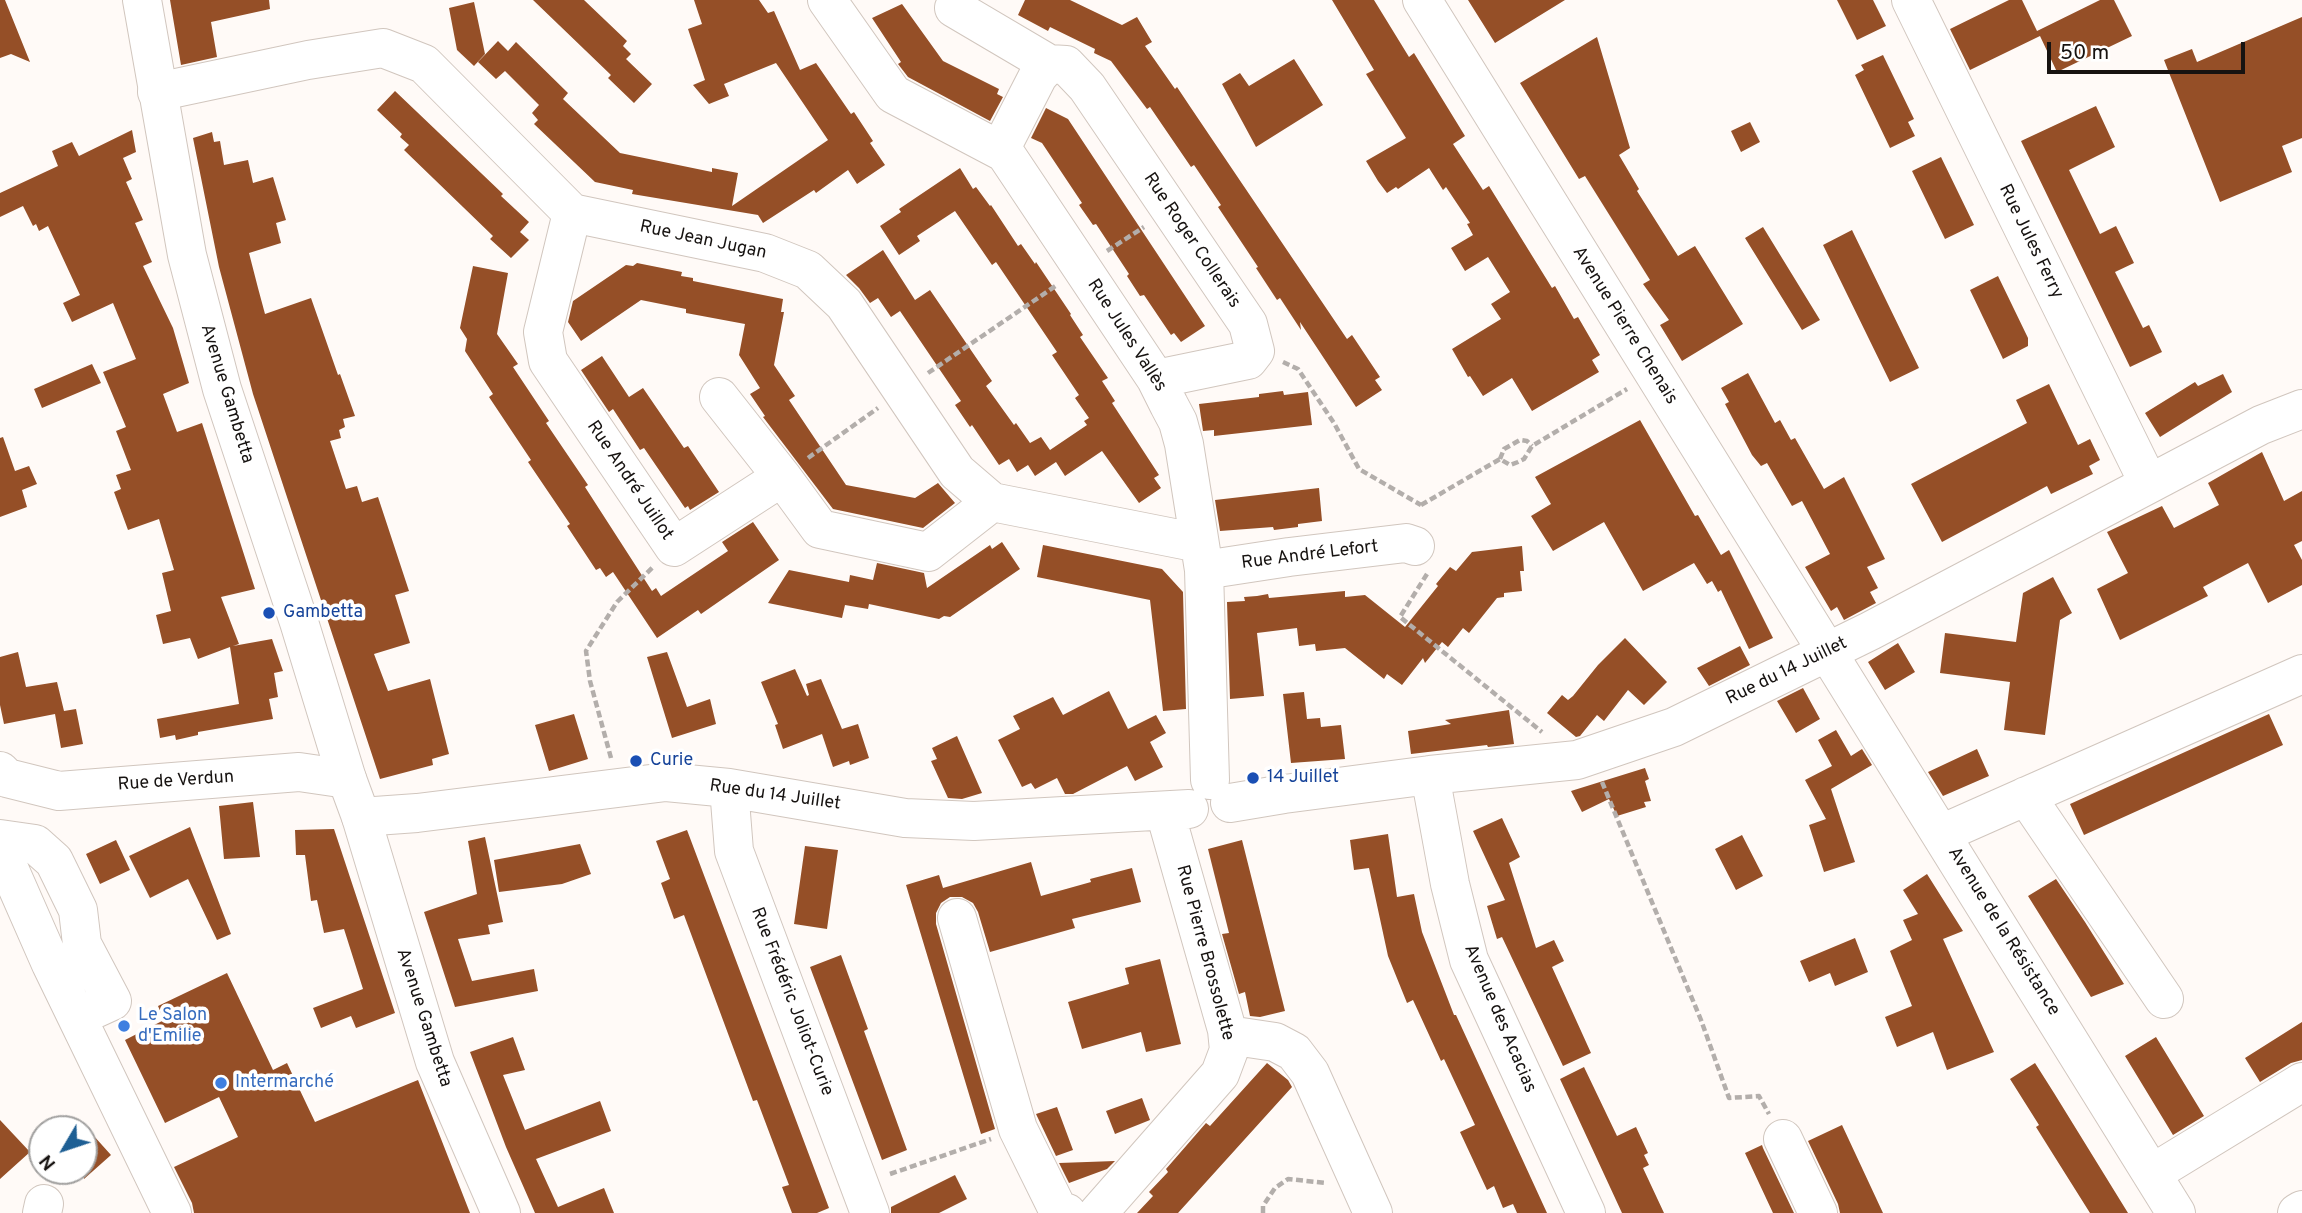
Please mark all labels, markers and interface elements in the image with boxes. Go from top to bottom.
scale bar [2050,28,2248,72]
text: 50 m [2060,40,2109,67]
street label: Rue Roger Collerais [1138,169,1244,313]
street label: Rue Jules Ferry [1993,181,2067,303]
street label: Rue Jean Jugan [638,217,768,265]
street label: Avenue Pierre Chenais [1567,243,1681,409]
street label: Rue Jules Vallès [1082,276,1170,396]
street label: Avenue Gambetta [195,322,257,466]
street label: Rue André Juillot [581,417,677,545]
street label: Rue André Lefort [1240,537,1380,575]
place label: Gambetta [283,602,363,624]
marker: Gambetta [261,605,277,621]
street label: Rue du 14 Juillet [1723,633,1851,711]
place label: Curie [650,750,693,772]
marker: Curie [628,753,644,769]
street label: Rue de Verdun [117,767,235,797]
place label: 14 Juillet [1267,767,1339,789]
marker: 14 Juillet [1245,770,1261,786]
street label: Rue du 14 Juillet [708,776,842,816]
street label: Avenue de la Résistance [1942,844,2064,1020]
street label: Rue Pierre Brossolette [1170,863,1238,1043]
street label: Rue Frédéric Joliot-Curie [745,905,837,1099]
street label: Avenue des Acacias [1458,942,1540,1096]
street label: Avenue Gambetta [390,946,456,1090]
place label: Le Salon d'Emilie [138,1005,207,1048]
marker: Le Salon d'Emilie [116,1018,132,1034]
place label: Intermarché [235,1072,334,1094]
marker: Intermarché [213,1075,229,1091]
north arrow [28,1115,98,1185]
text: N [35,1149,62,1175]

